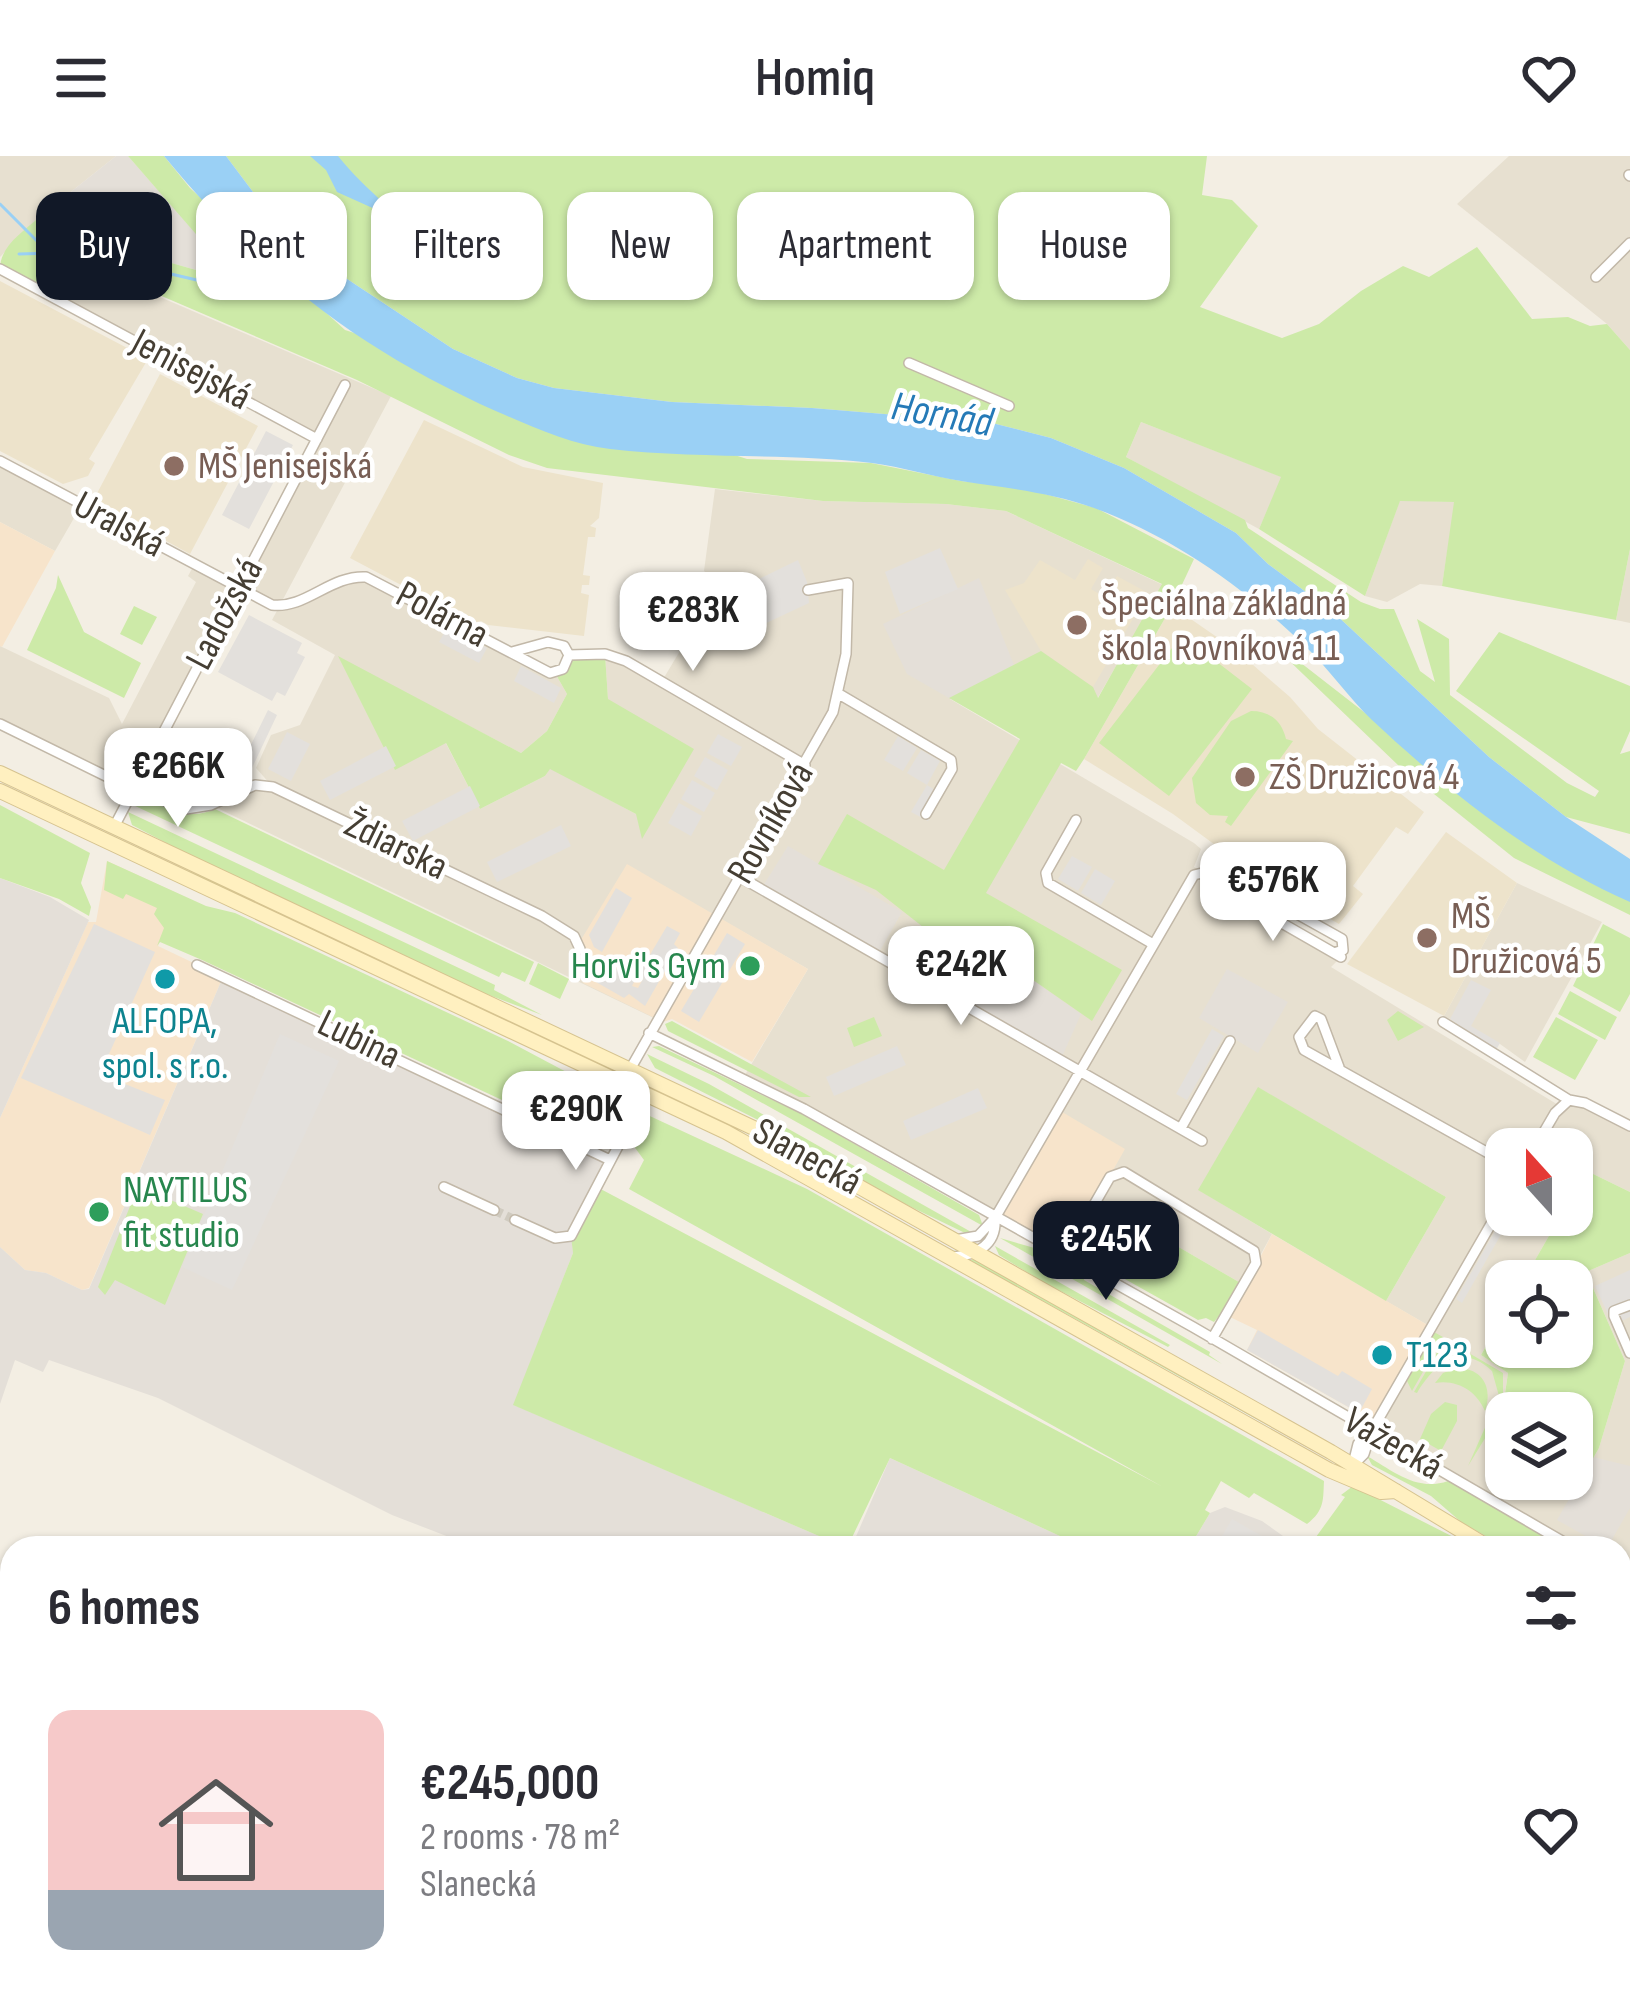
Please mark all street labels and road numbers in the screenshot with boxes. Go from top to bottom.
street label: Jenisejská [122,319,259,421]
street label: Uralská [66,482,172,568]
street label: Ladožská [176,550,274,678]
street label: Polárna [388,571,496,659]
street label: Rovníková [718,754,824,892]
street label: Ždiarska [337,801,455,891]
street label: Lubina [310,1000,408,1080]
street label: Slanecká [745,1108,869,1206]
street label: Važecká [1335,1397,1451,1491]

